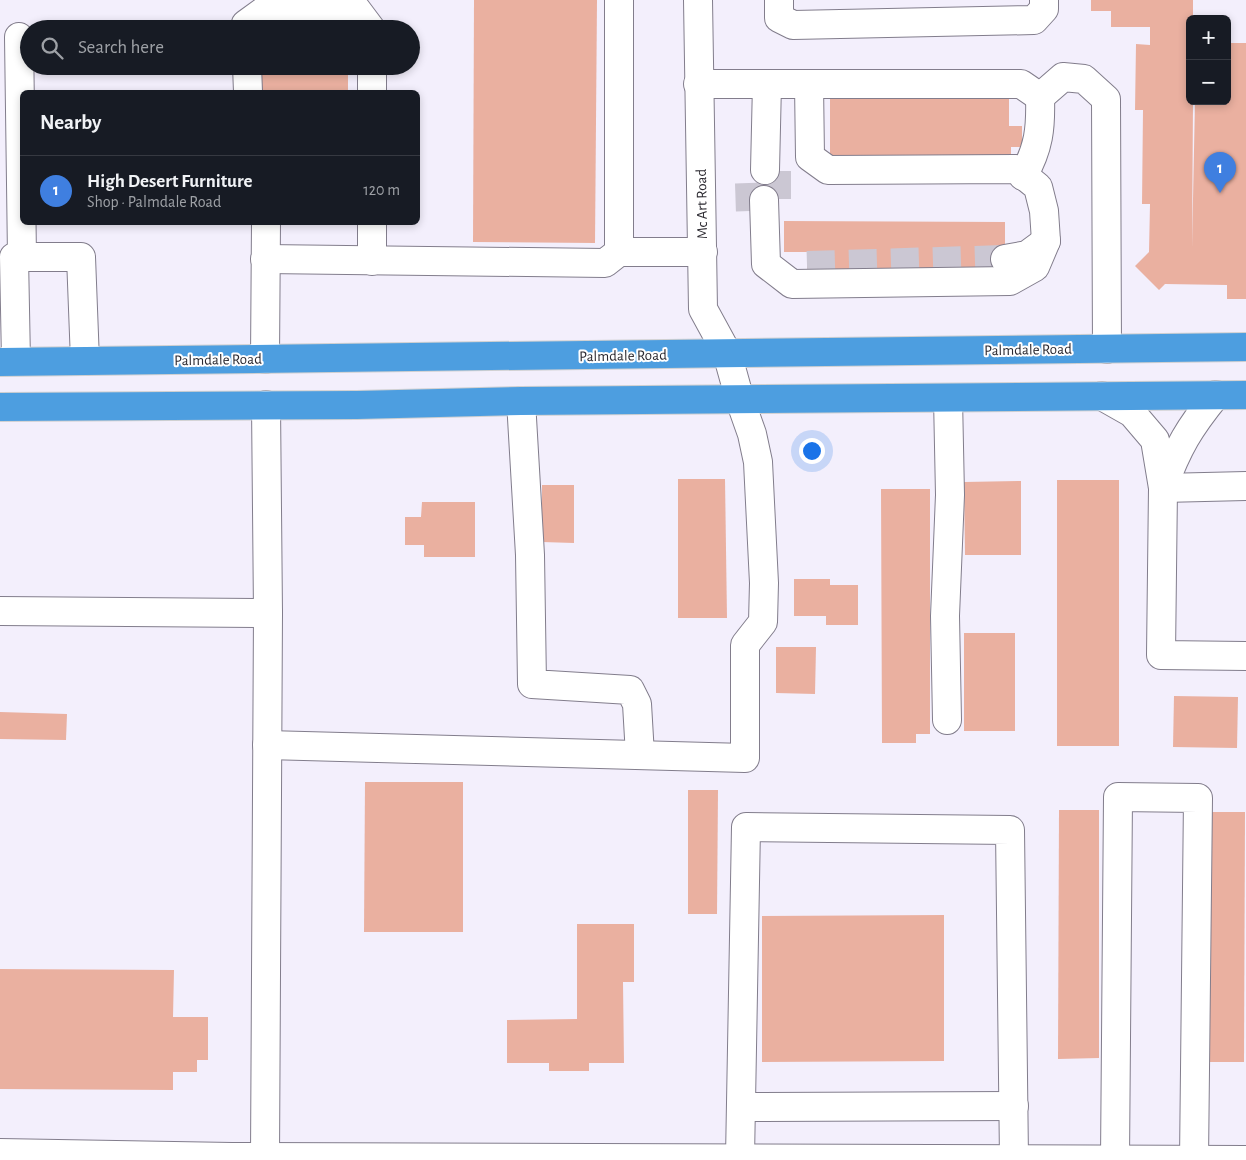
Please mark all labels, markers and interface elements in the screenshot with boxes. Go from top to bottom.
map controls [1186,15,1231,105]
button: + [1186,15,1231,60]
search box [20,20,420,75]
icon: search [38,34,66,62]
text: Search here [78,38,164,57]
button: − [1186,60,1231,105]
text: Nearby [40,112,101,133]
pin: 1 [1204,152,1236,193]
street label: Mc Art Road [694,169,710,239]
text: High Desert Furniture [87,172,253,191]
text: 1 [53,182,59,198]
text: 120 m [363,182,400,198]
text: Shop · Palmdale Road [87,194,221,210]
street label: Palmdale Road [984,342,1072,358]
street label: Palmdale Road [579,348,667,364]
street label: Palmdale Road [174,352,262,368]
your location [799,438,825,464]

